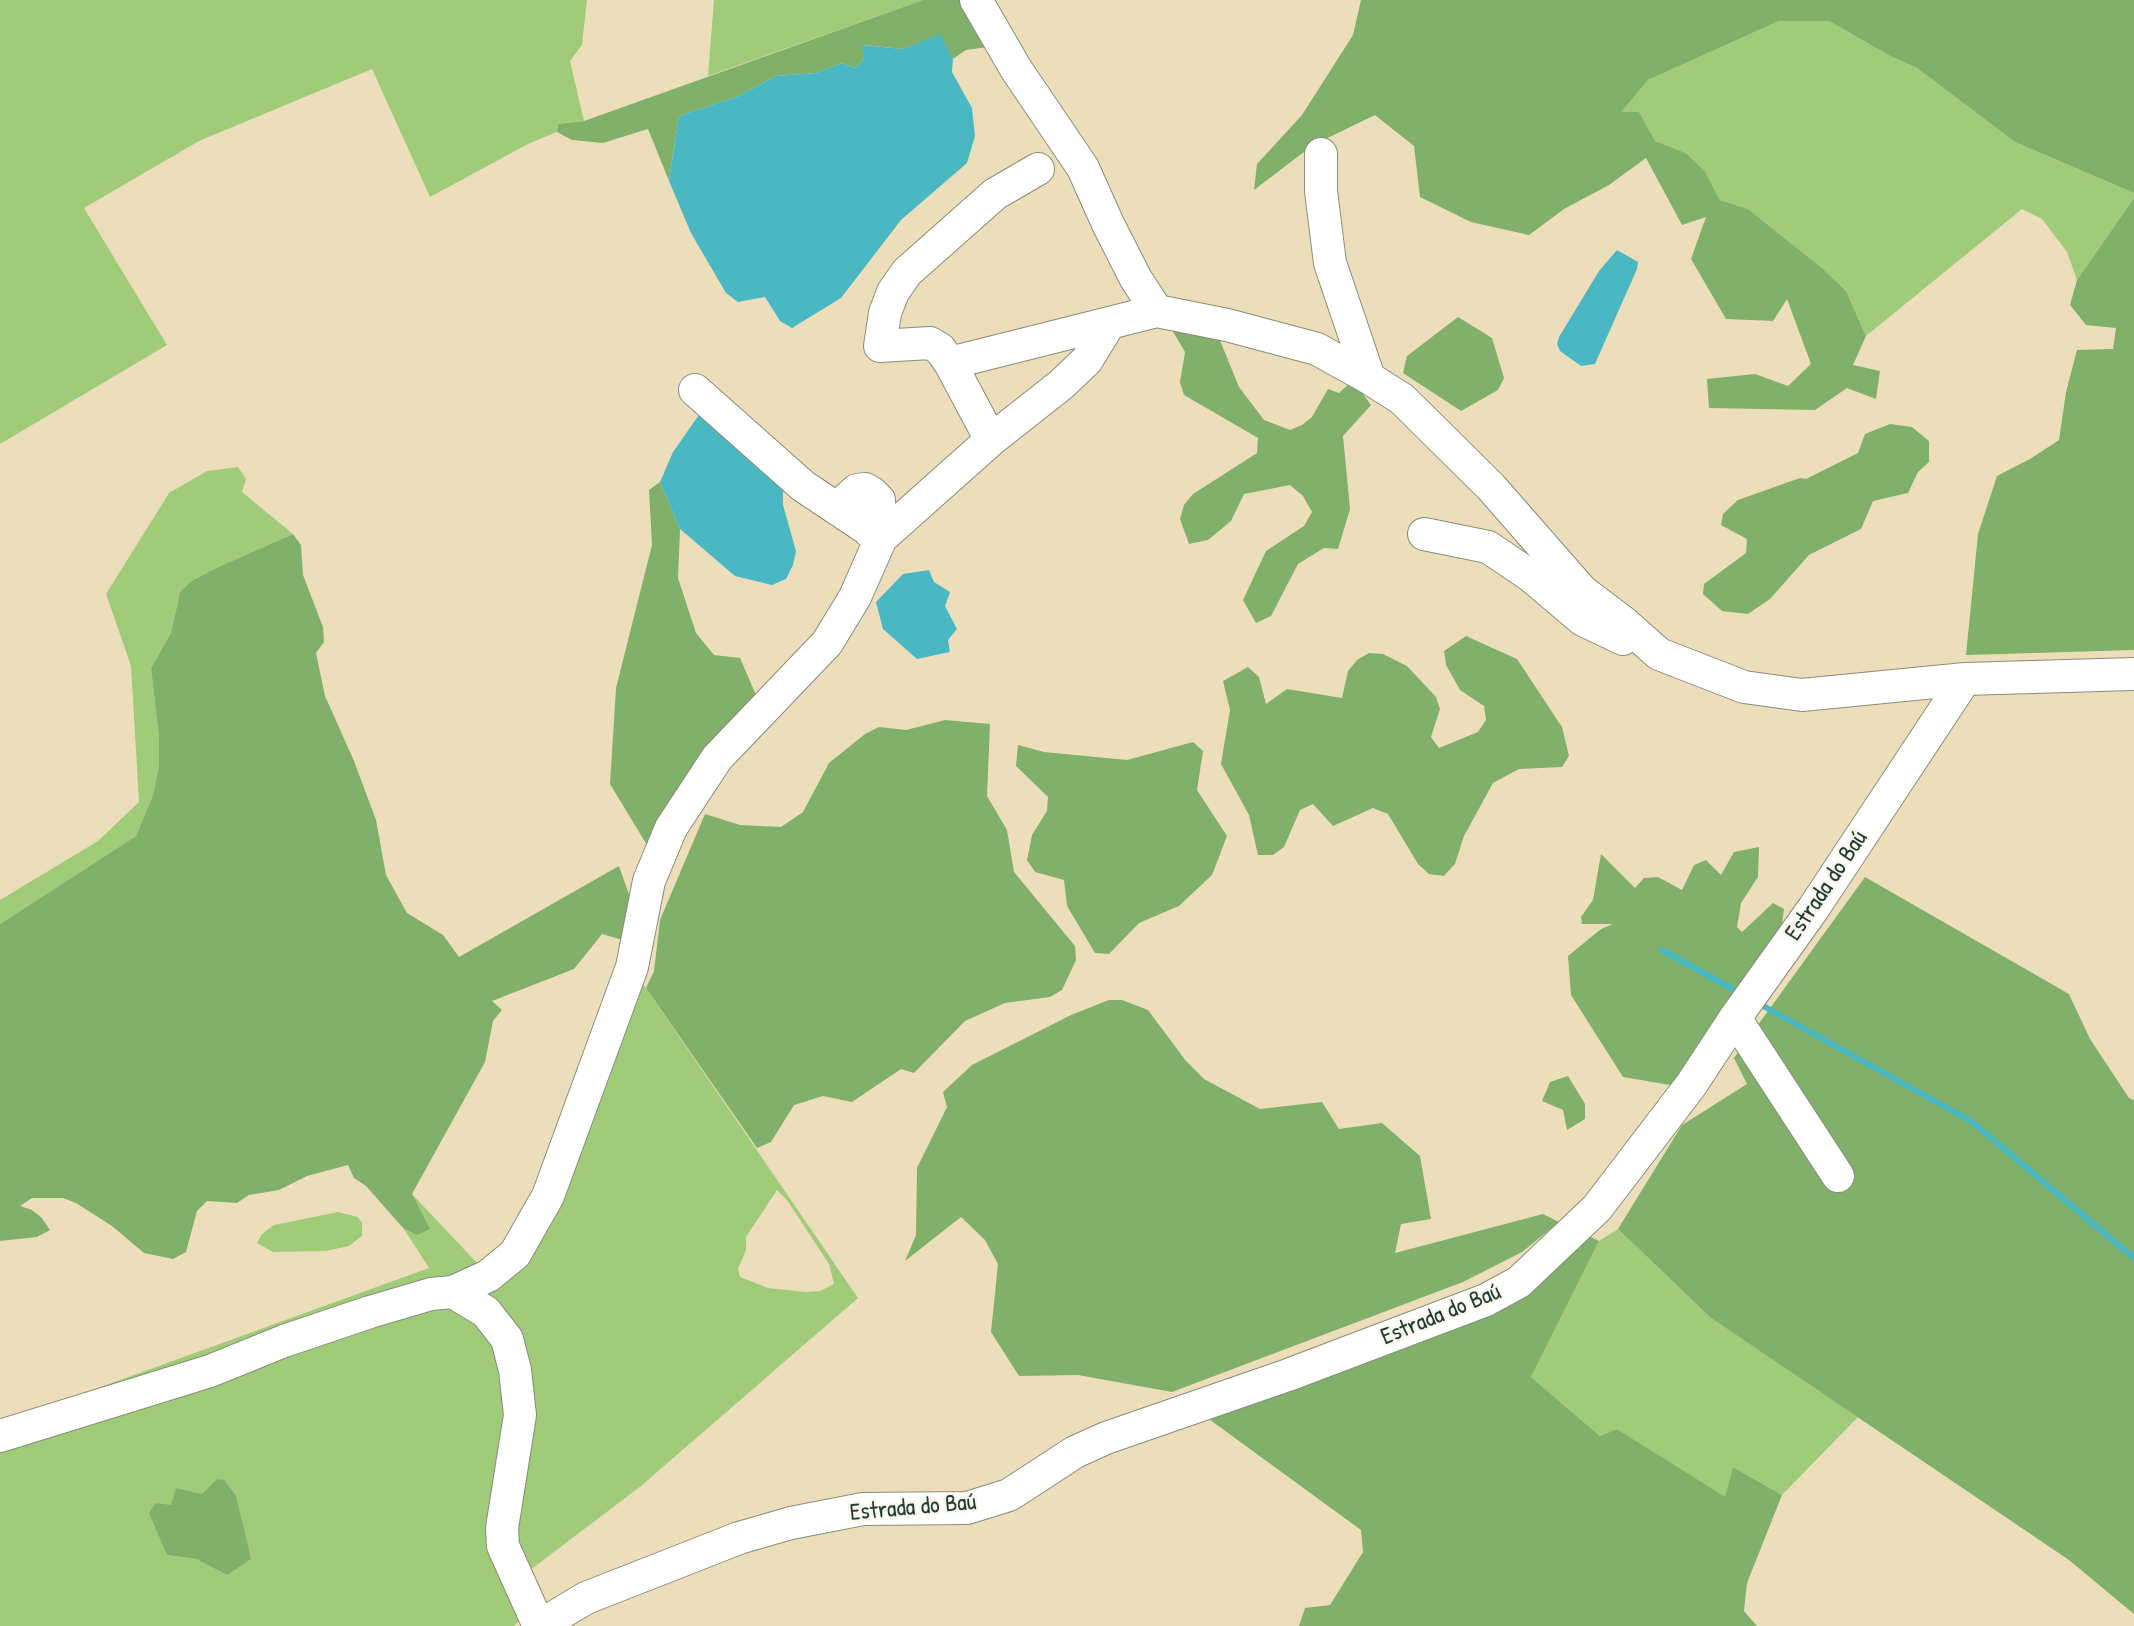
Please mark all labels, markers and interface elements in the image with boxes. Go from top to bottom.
street label: Estrada do Baú [1780,825,1874,947]
street label: Estrada do Baú [1377,1278,1505,1352]
street label: Estrada do Baú [849,1488,977,1528]

